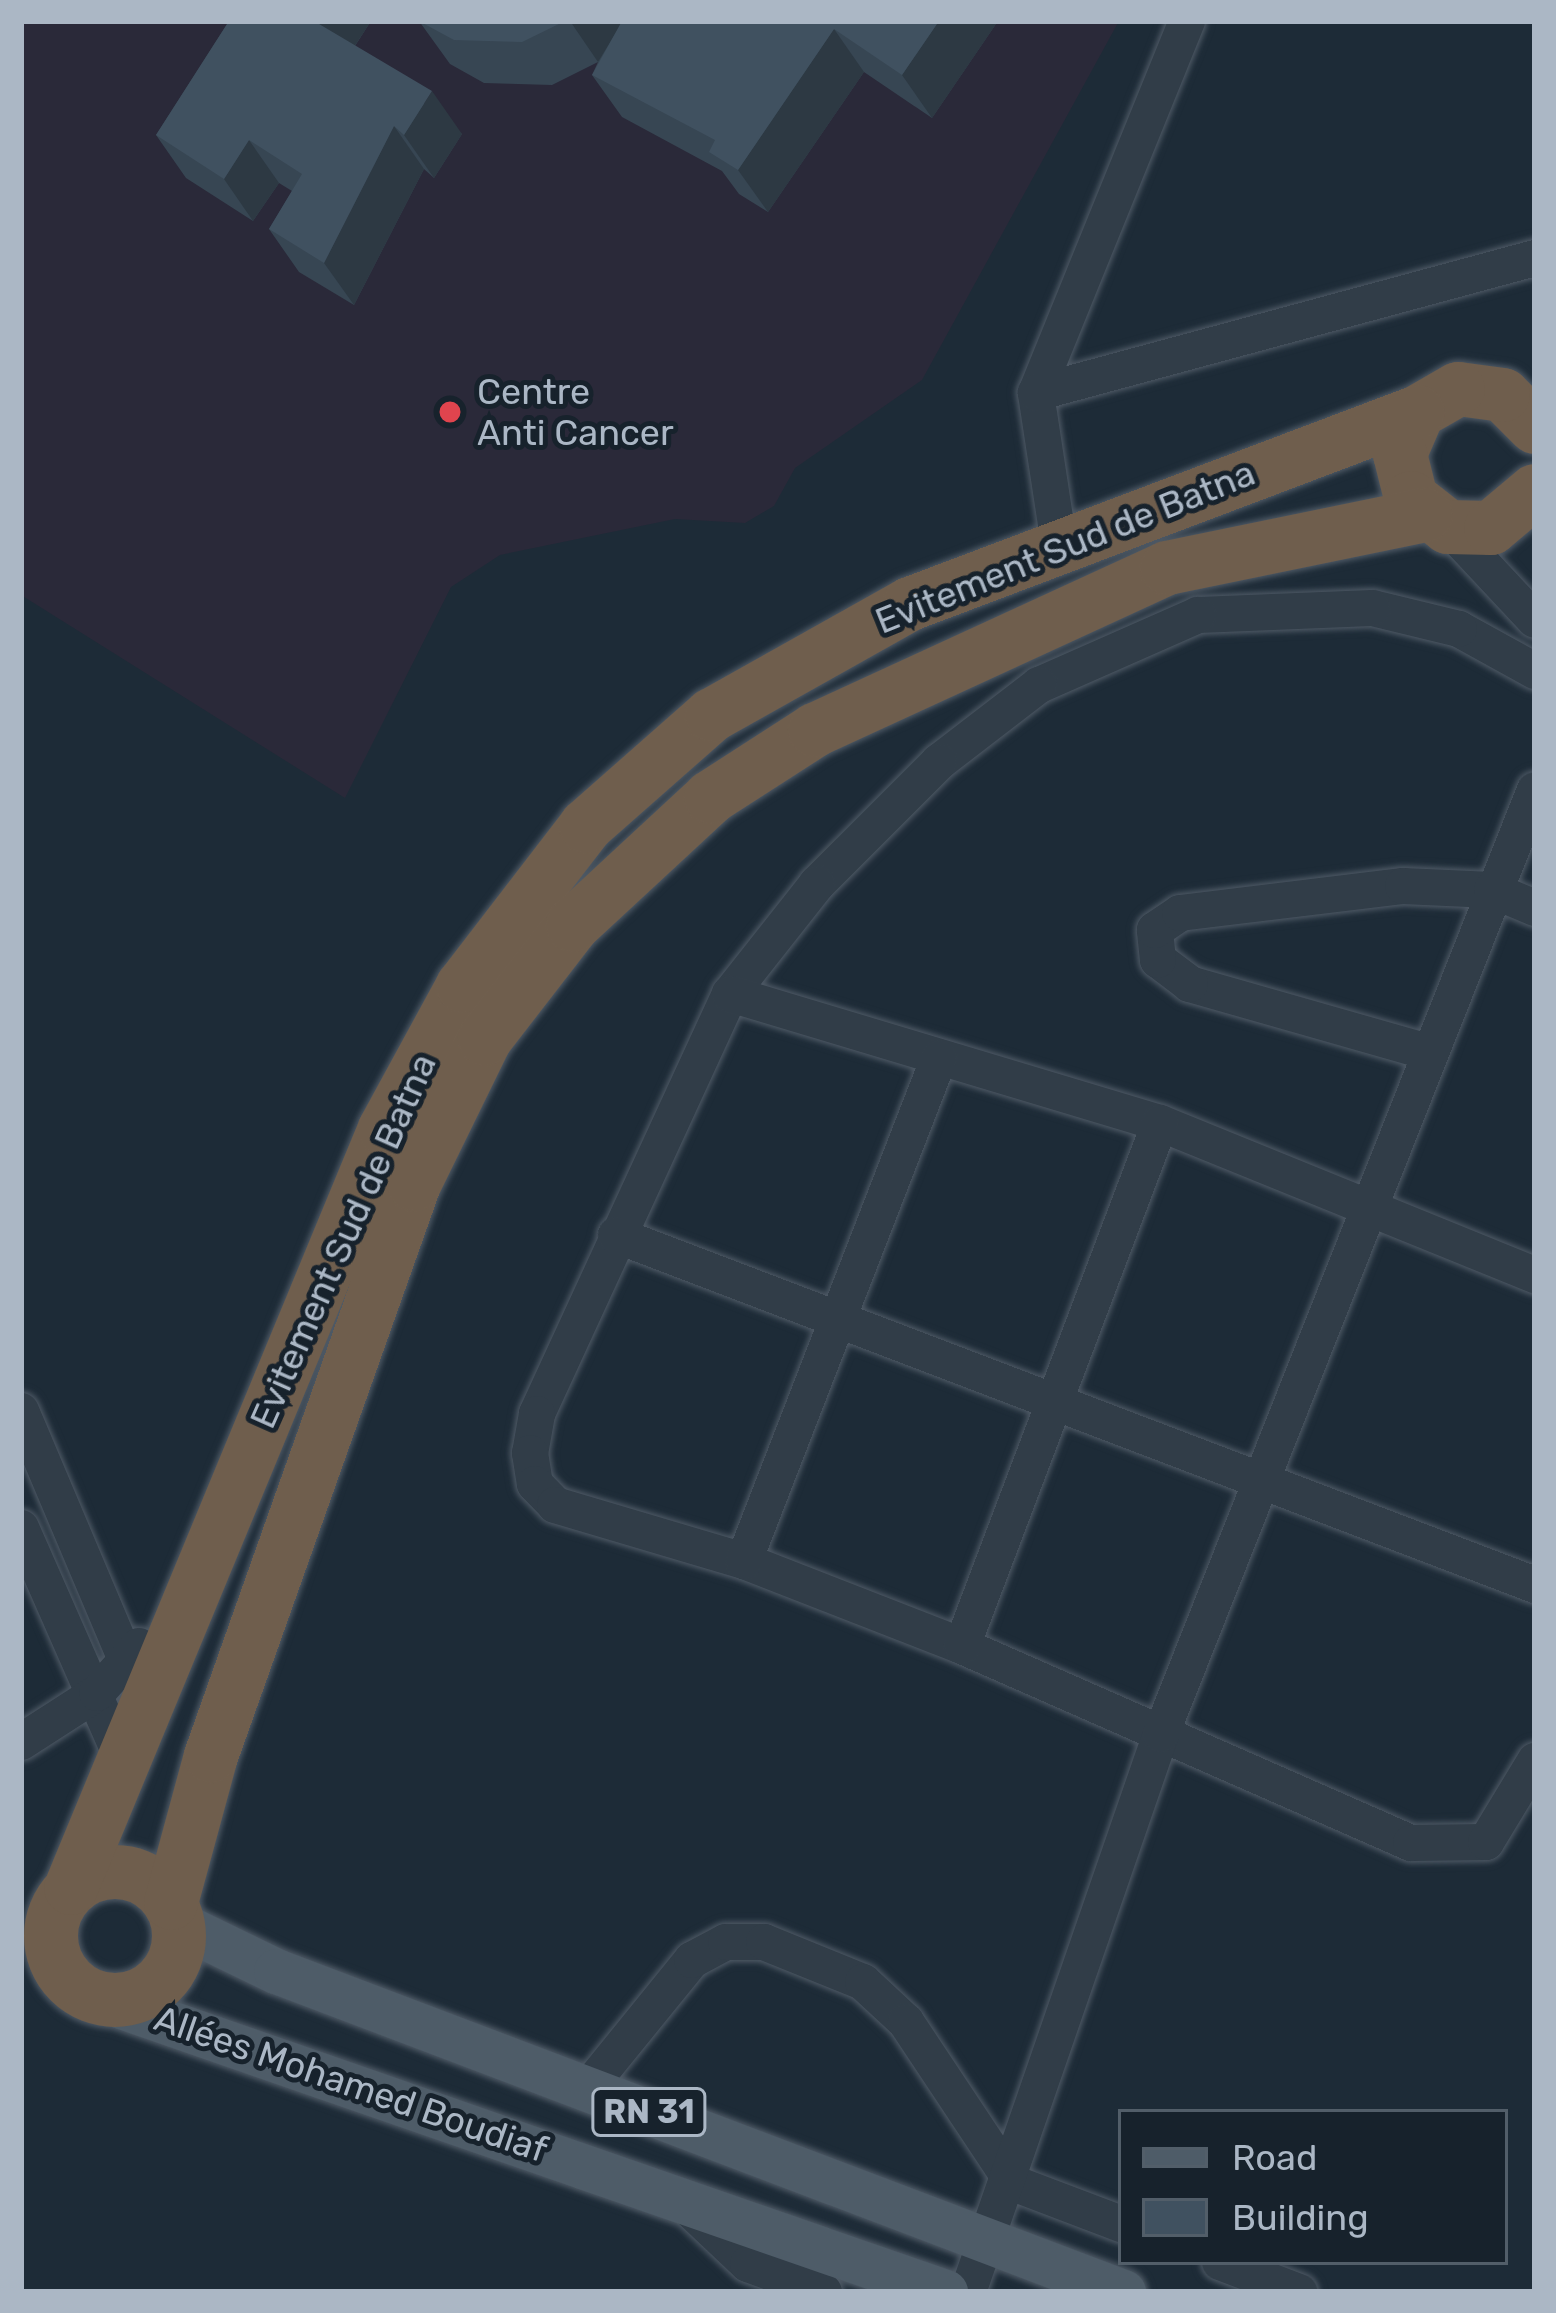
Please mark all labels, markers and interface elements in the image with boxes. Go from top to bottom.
place label: Centre Anti Cancer [477,369,674,454]
marker: Centre Anti Cancer [434,396,466,428]
street label: Evitement Sud de Batna [869,451,1261,643]
street label: Evitement Sud de Batna [241,1047,445,1435]
street label: Allées Mohamed Boudiaf [149,1996,553,2172]
road number: RN 31 [589,2085,709,2139]
legend [1118,2109,1508,2265]
text: Road [1232,2136,1317,2179]
text: Building [1232,2196,1369,2239]

